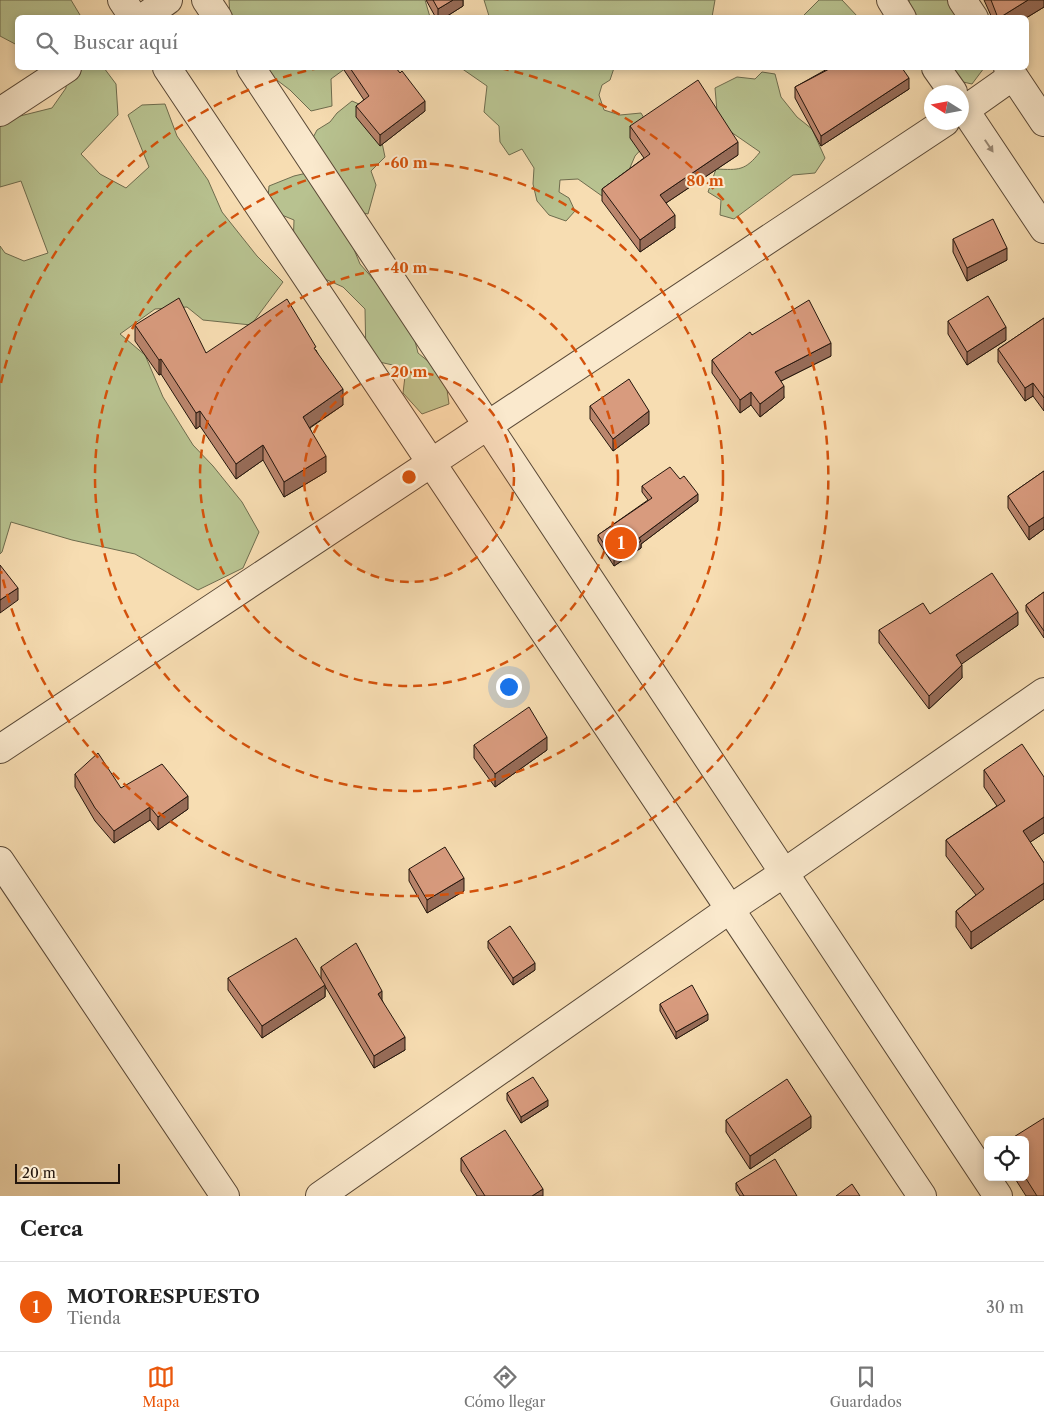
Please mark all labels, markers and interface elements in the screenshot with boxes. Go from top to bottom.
search box [15,15,1029,70]
icon: search [33,29,61,57]
text: Buscar aquí [73,31,178,54]
north arrow [924,85,969,130]
one-way arrow [984,139,994,153]
text: 60 m [390,153,428,172]
text: 80 m [686,171,724,190]
text: 40 m [390,258,428,277]
text: 20 m [390,362,428,381]
centre of rings [400,468,418,486]
pin: 1 [605,524,637,562]
your location [496,674,522,700]
map controls [984,1136,1029,1181]
button: locate [984,1136,1029,1181]
scale bar [15,1161,120,1184]
text: 20 m [22,1164,56,1182]
text: Cerca [20,1216,83,1241]
text: MOTORESPUESTO [67,1285,260,1308]
text: 1 [32,1297,40,1317]
text: 30 m [986,1297,1024,1317]
text: Tienda [67,1308,121,1328]
tab: Mapa [142,1363,180,1411]
tab: Cómo llegar [464,1363,545,1411]
tab: Guardados [830,1363,902,1411]

